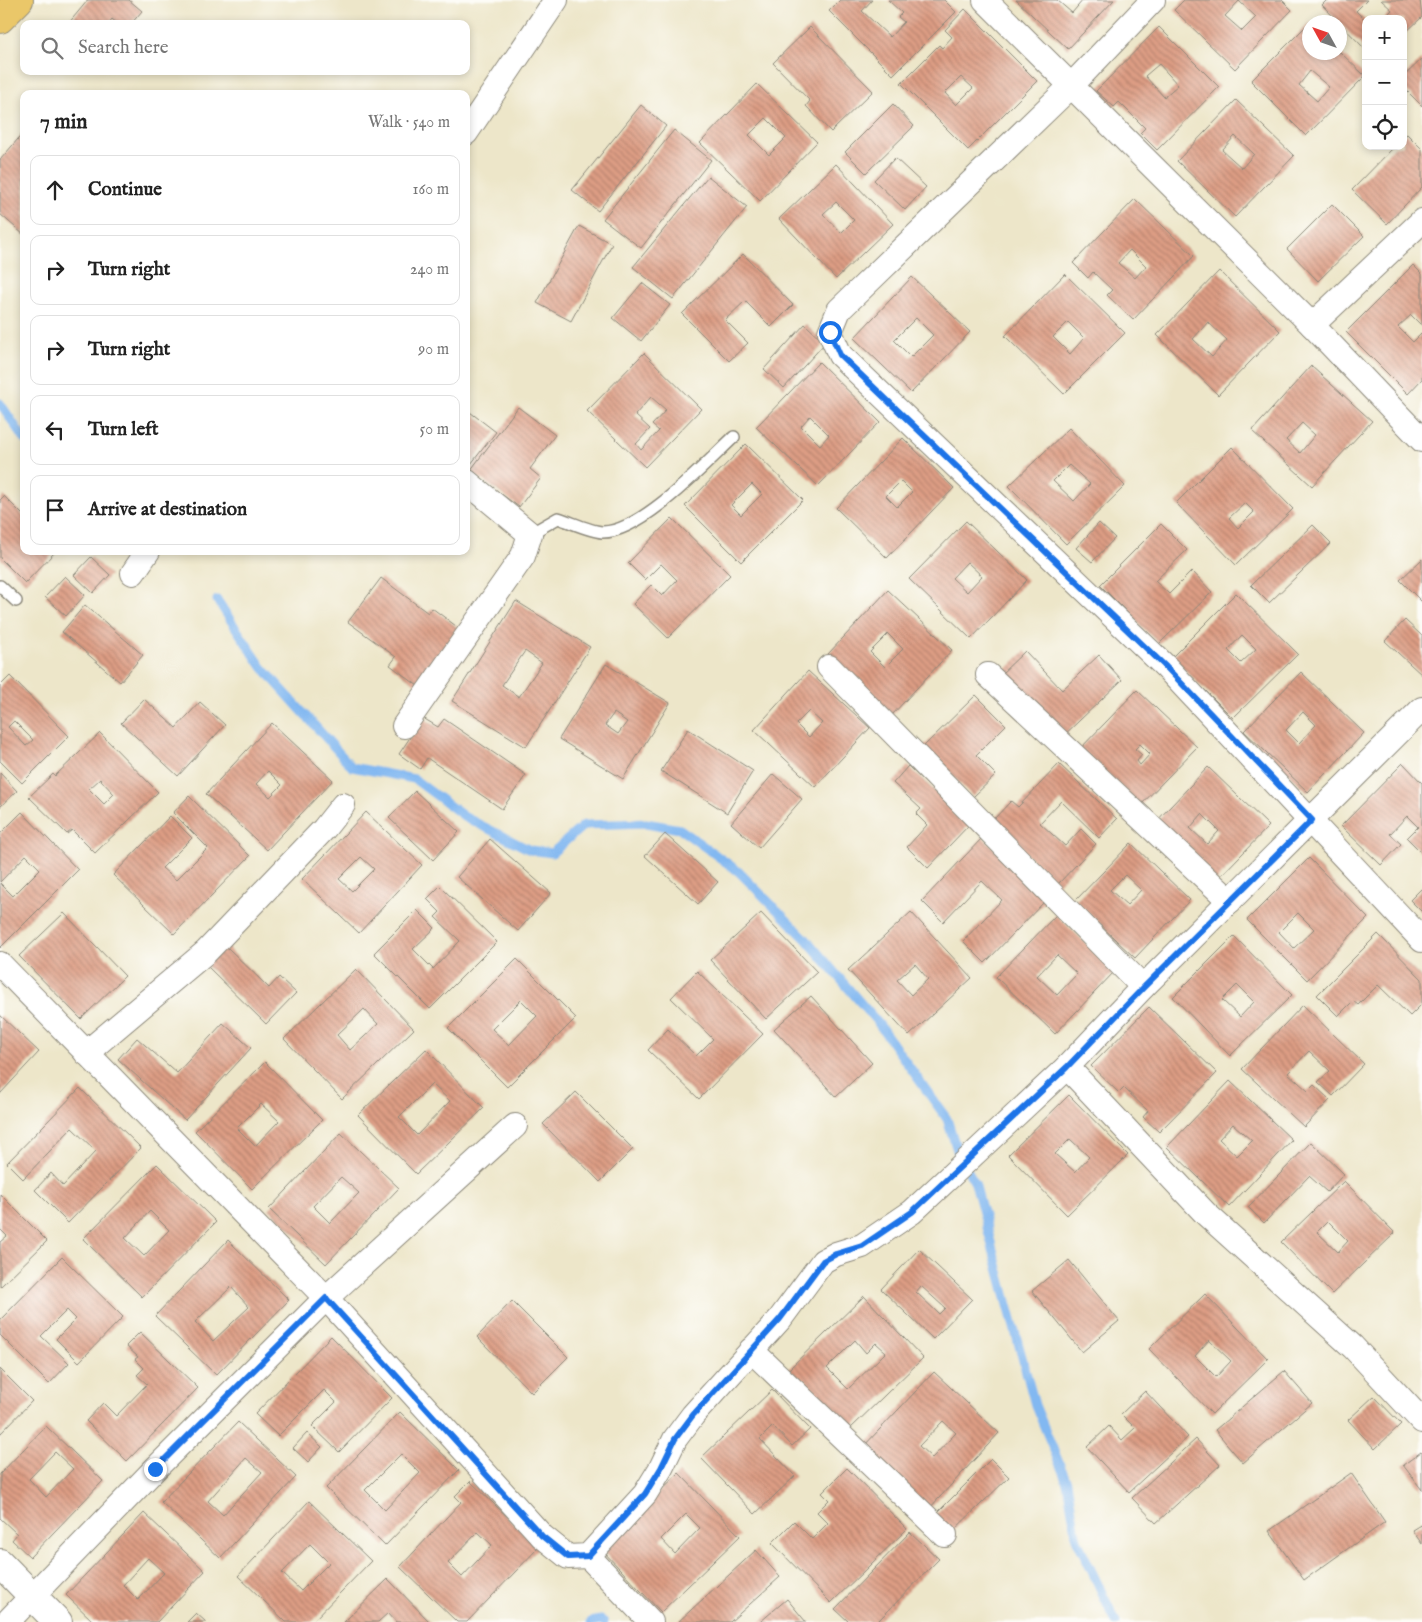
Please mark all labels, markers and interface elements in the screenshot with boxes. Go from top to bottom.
north arrow [1302,15,1347,60]
map controls [1362,15,1407,150]
button: + [1362,15,1407,60]
search box [20,20,470,75]
icon: search [38,34,66,62]
text: Search here [78,36,169,60]
button: − [1362,60,1407,105]
button: locate [1362,105,1407,150]
text: 7 min [40,109,87,136]
text: Walk · 540 m [368,113,450,133]
icon: ahead [41,176,69,204]
text: Continue [88,178,162,202]
text: 160 m [413,180,449,200]
icon: right [41,256,69,284]
text: Turn right [88,258,170,282]
text: 240 m [410,260,449,280]
route start [819,321,842,344]
icon: right [41,336,69,364]
text: Turn right [88,338,170,362]
text: 90 m [418,340,449,360]
icon: left [41,416,69,444]
text: Turn left [88,418,159,442]
text: 50 m [420,420,449,440]
icon: arrive [41,496,69,524]
text: Arrive at destination [88,498,247,522]
route end [144,1458,167,1481]

